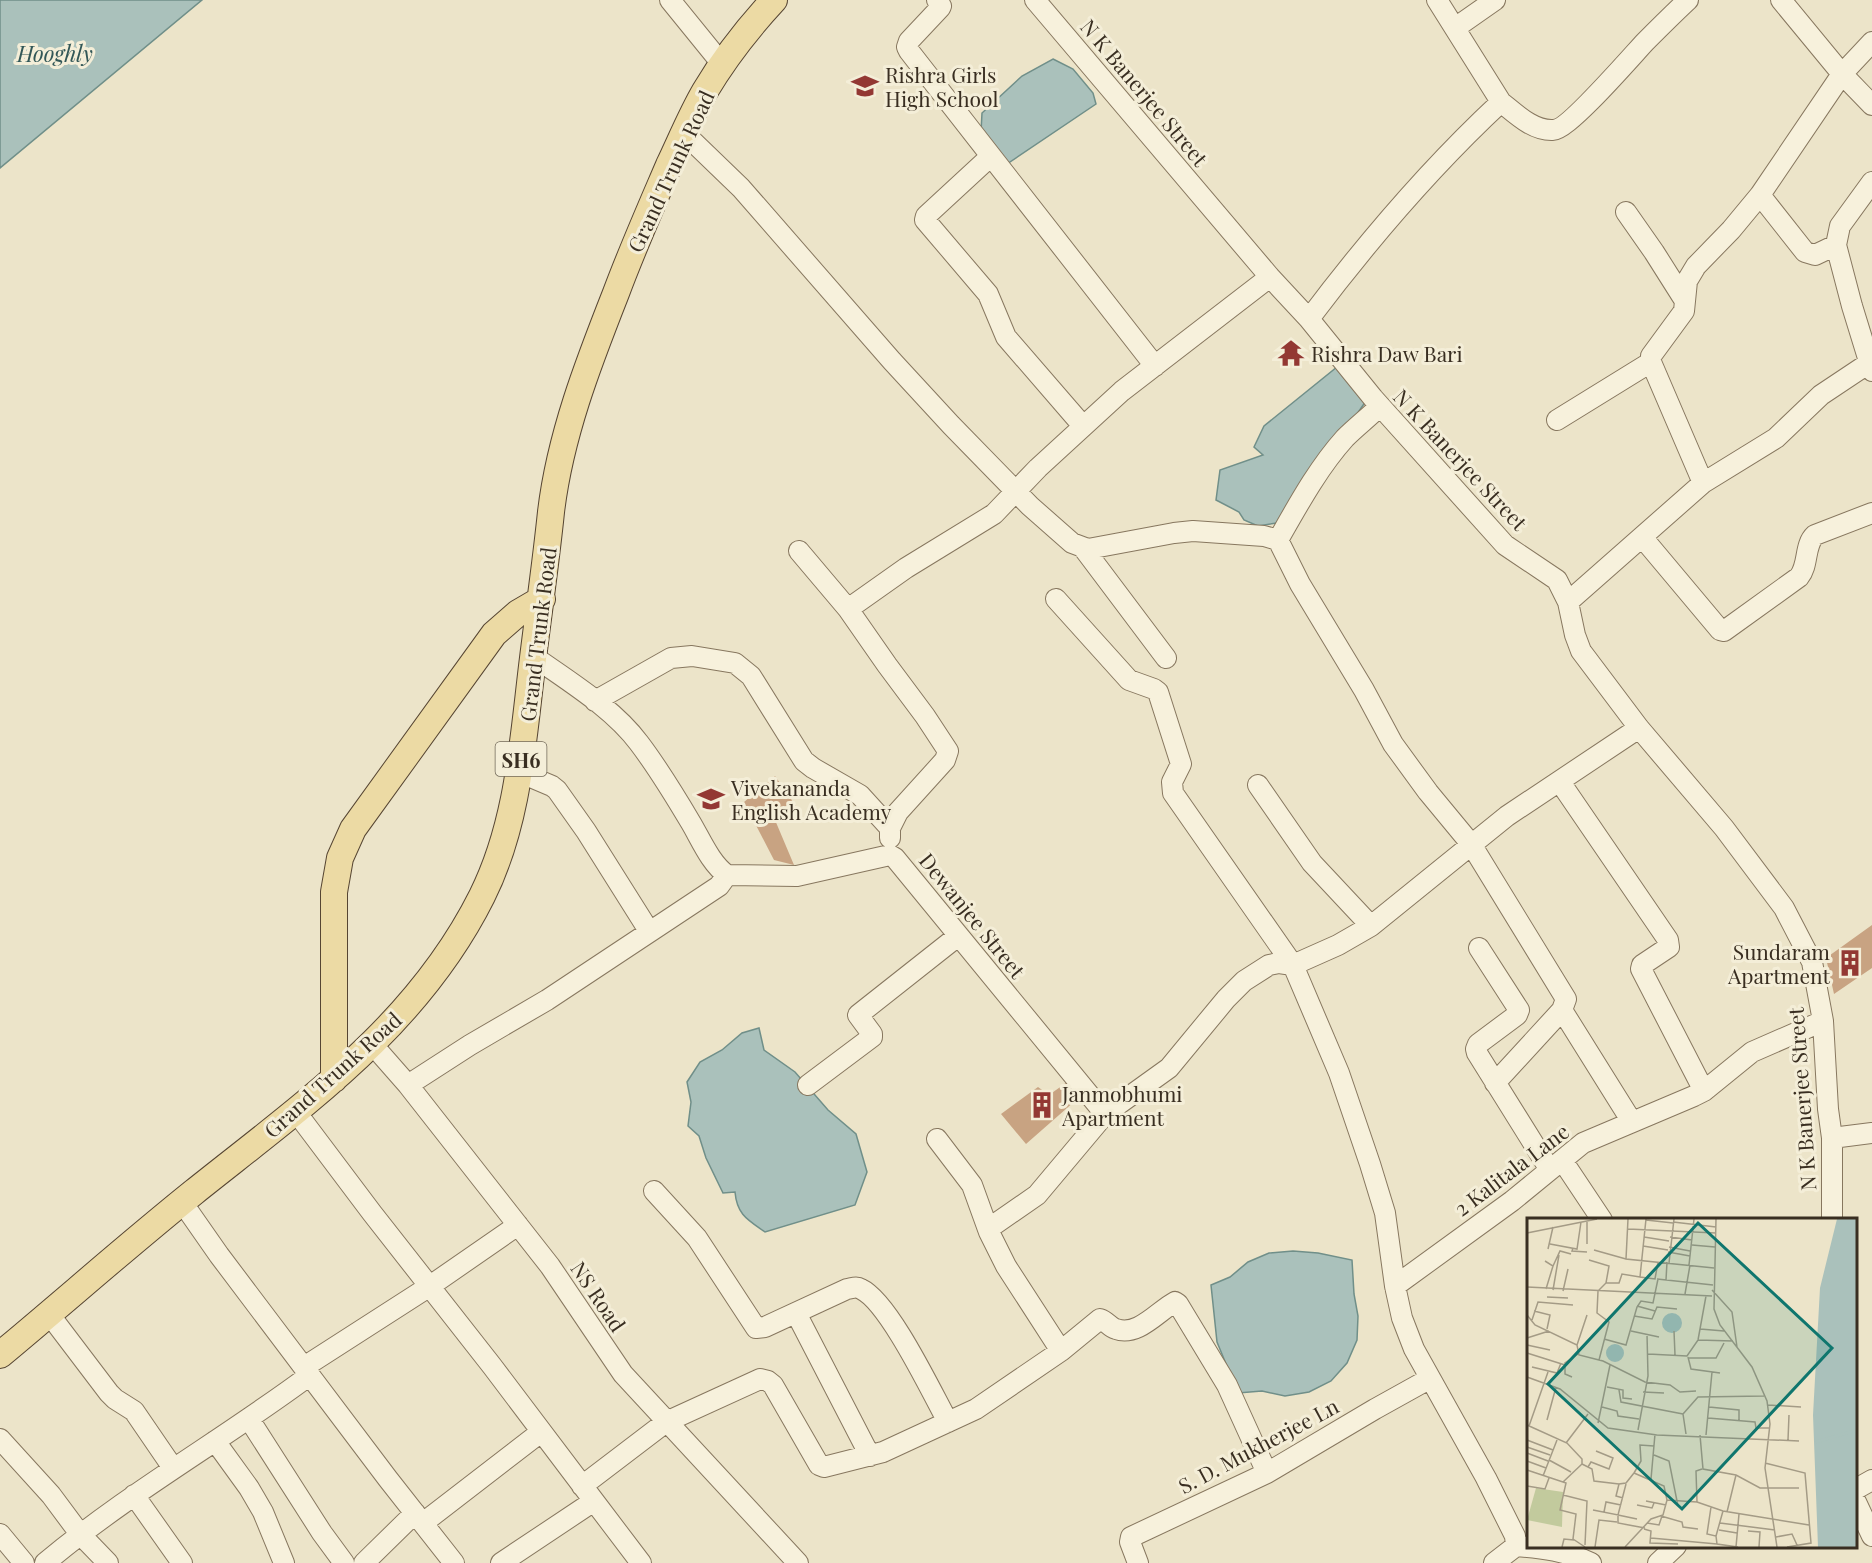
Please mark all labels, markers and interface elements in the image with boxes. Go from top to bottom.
street label: N K Banerjee Street [1075,13,1215,172]
water label: Hooghly [16,38,93,68]
place label: Rishra Girls High School [885,60,998,112]
school or university icon: Rishra Girls High School [850,71,880,101]
street label: Grand Trunk Road [620,86,720,256]
temple icon: Rishra Daw Bari [1276,338,1306,368]
place label: Rishra Daw Bari [1311,339,1463,367]
street label: N K Banerjee Street [1388,382,1534,536]
street label: Grand Trunk Road [512,545,562,723]
road number: SH6 [496,742,546,776]
place label: Vivekananda English Academy [730,773,892,825]
school or university icon: Vivekananda English Academy [696,784,726,814]
street label: Dewanjee Street [914,847,1032,984]
place label: Sundaram Apartment [1727,937,1831,989]
building icon: Sundaram Apartment [1835,948,1865,978]
street label: Grand Trunk Road [257,1005,407,1143]
street label: N K Banerjee Street [1781,1006,1821,1192]
place label: Janmobhumi Apartment [1061,1079,1183,1131]
building icon: Janmobhumi Apartment [1027,1090,1057,1120]
street label: 2 Kalitala Lane [1448,1117,1574,1221]
inset map [1527,1218,1857,1548]
street label: NS Road [565,1255,633,1337]
street label: S. D. Mukherjee Ln [1173,1391,1343,1499]

